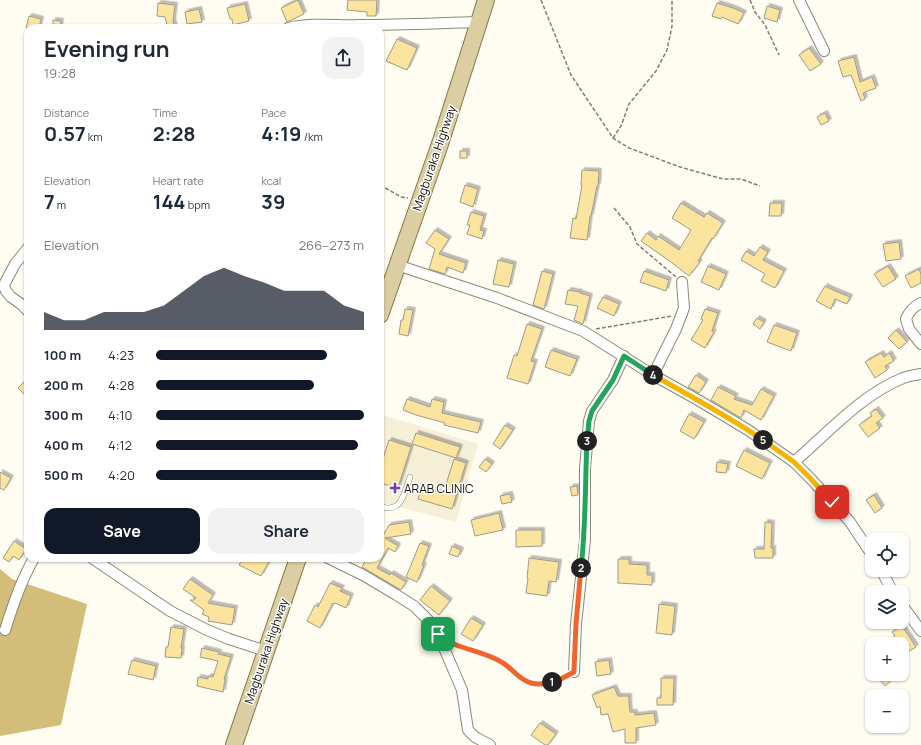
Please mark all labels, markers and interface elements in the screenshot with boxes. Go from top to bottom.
text: Evening run [44,34,169,64]
button: share [322,37,364,79]
text: 19:28 [44,64,76,82]
street label: Magburaka Highway [408,102,460,213]
text: Distance [44,105,89,120]
text: Time [153,105,178,120]
text: Pace [261,105,286,120]
text: 0.57 [44,120,86,147]
text: 2:28 [153,120,196,147]
text: 4:19 [261,120,302,147]
text: km [86,129,103,144]
text: /km [302,129,323,144]
text: Elevation [44,173,90,188]
text: Heart rate [153,173,204,188]
text: kcal [261,173,281,188]
text: 7 [44,188,55,215]
text: 144 [153,188,186,215]
text: 39 [261,188,285,215]
text: m [55,197,66,212]
text: bpm [186,197,210,212]
text: Elevation [44,236,99,254]
text: 266–273 m [299,236,364,254]
text: 100 m [44,346,81,364]
text: 4:23 [108,346,134,364]
pin: 4 [643,365,663,385]
text: 4 [650,367,656,382]
text: 200 m [44,376,83,394]
text: 4:28 [108,376,135,394]
text: 300 m [44,406,83,424]
text: 4:10 [108,406,133,424]
pin: 5 [753,430,773,450]
pin: 3 [577,431,597,451]
text: 5 [760,432,766,447]
text: 3 [584,433,590,448]
text: 400 m [44,436,83,454]
text: 4:12 [108,436,132,454]
text: 500 m [44,466,83,484]
text: 4:20 [108,466,135,484]
place label: ARAB CLINIC [404,480,474,497]
marker: ARAB CLINIC [389,482,401,494]
pin [815,485,849,519]
icon: check [821,491,843,513]
button: Save [44,508,200,554]
button: Share [208,508,364,554]
map controls [865,533,909,733]
button: locate [865,533,909,577]
pin: 2 [571,558,591,578]
text: 2 [578,560,584,575]
button: layers [865,585,909,629]
street label: Magburaka Highway [240,595,292,706]
pin [421,617,455,651]
icon: arrive [427,623,449,645]
button: + [865,637,909,681]
pin: 1 [542,672,562,692]
text: 1 [550,674,554,689]
button: − [865,689,909,733]

